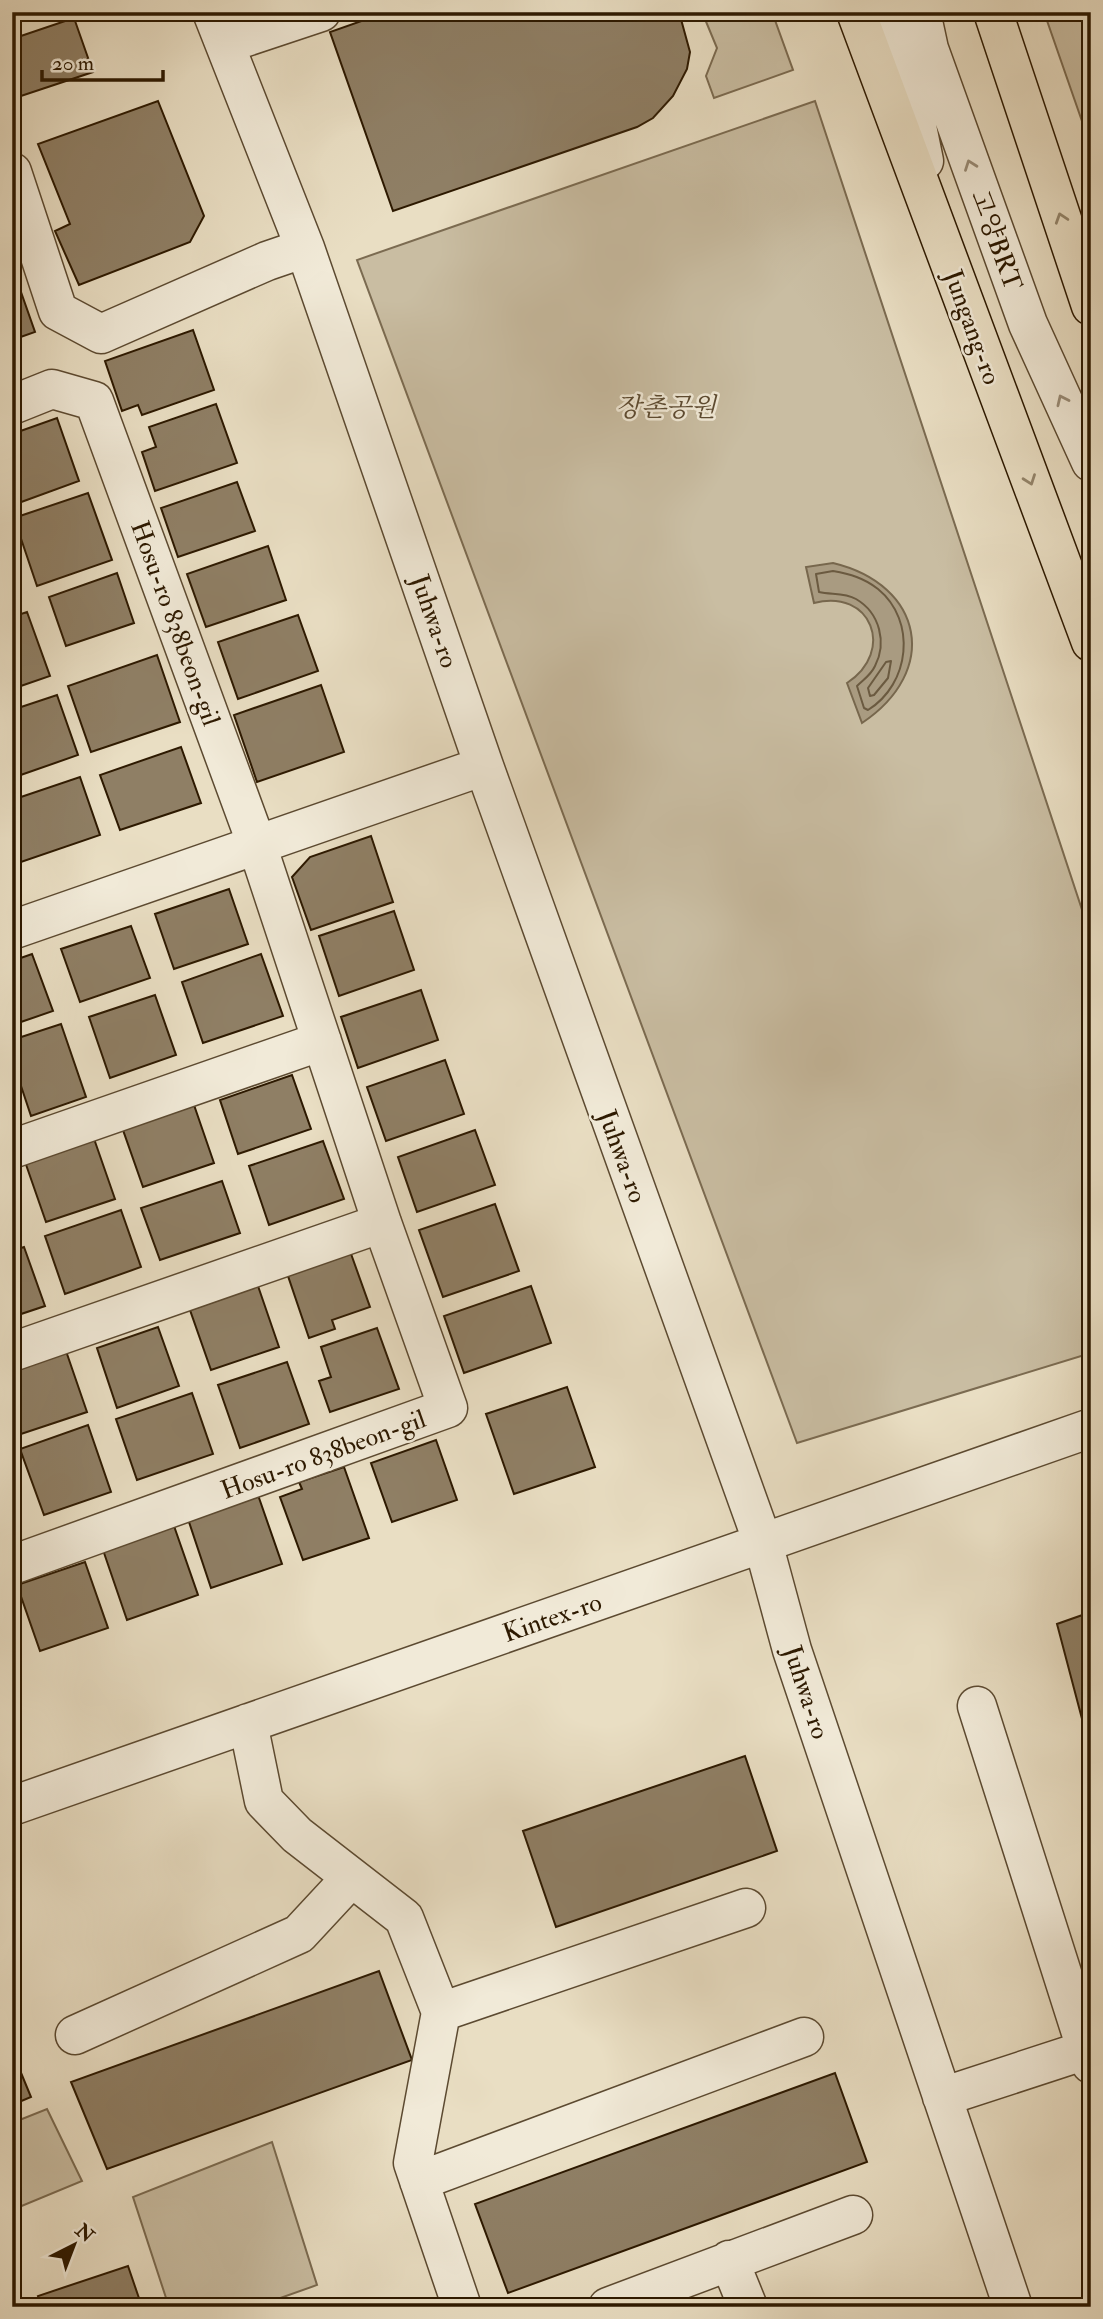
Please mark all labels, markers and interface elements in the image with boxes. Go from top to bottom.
scale bar [42,38,163,82]
text: 20 m [52,50,94,77]
one-way arrow [964,160,978,172]
street label: 고양BRT [963,186,1029,295]
one-way arrow [1055,212,1070,224]
street label: Jungang-ro [936,265,1008,389]
park label: 장촌공원 [616,392,718,424]
one-way arrow [1056,394,1070,407]
one-way arrow [1022,473,1036,485]
street label: Hosu-ro 838beon-gil [123,517,227,730]
street label: Juhwa-ro [403,570,465,672]
street label: Juhwa-ro [590,1105,654,1207]
street label: Hosu-ro 838beon-gil [217,1403,430,1507]
street label: Kintex-ro [499,1586,606,1650]
street label: Juhwa-ro [776,1641,836,1743]
north arrow [38,2210,108,2280]
text: N [70,2218,100,2248]

